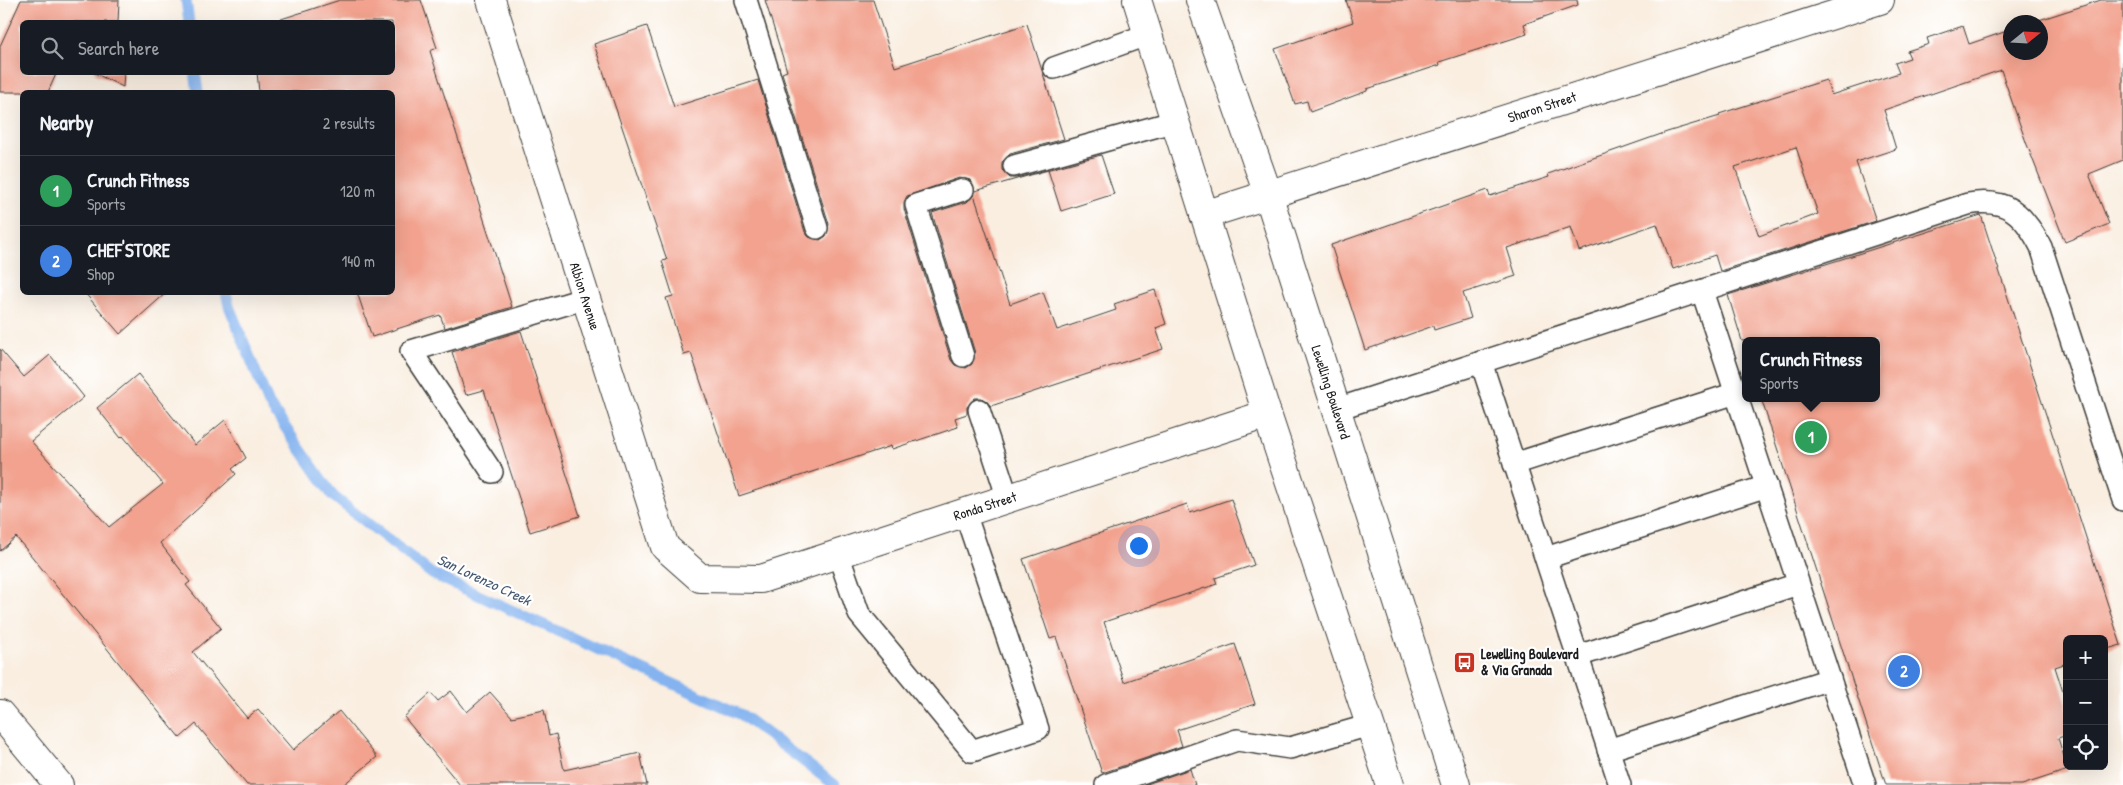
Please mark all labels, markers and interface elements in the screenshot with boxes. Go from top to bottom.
north arrow [2003,15,2048,60]
search box [20,20,395,75]
icon: search [38,34,66,62]
text: Search here [78,35,159,61]
street label: Sharon Street [1505,86,1579,127]
text: Nearby [40,108,93,137]
text: 2 results [323,112,375,134]
text: Crunch Fitness [87,167,189,193]
text: 1 [53,180,59,202]
text: 120 m [340,180,375,202]
text: Sports [87,193,125,215]
text: CHEF'STORE [87,237,170,263]
text: 2 [52,250,60,272]
text: 140 m [341,250,375,272]
street label: Albion Avenue [566,260,605,333]
text: Shop [87,263,114,285]
popup [1742,337,1880,402]
street label: Lewelling Boulevard [1306,343,1356,442]
text: Crunch Fitness [1760,346,1862,372]
text: Sports [1760,372,1798,394]
pin: 1 [1795,418,1827,456]
street label: Ronda Street [951,486,1019,525]
your location [1126,533,1152,559]
water label: San Lorenzo Creek [434,549,536,611]
map controls [2063,635,2108,770]
button: + [2063,635,2108,680]
place label: Lewelling Boulevard & Via Granada [1481,644,1579,679]
bus stop icon: Lewelling Boulevard & Via Granada [1453,650,1477,674]
pin: 2 [1888,652,1920,690]
button: − [2063,680,2108,725]
button: locate [2063,725,2108,770]

